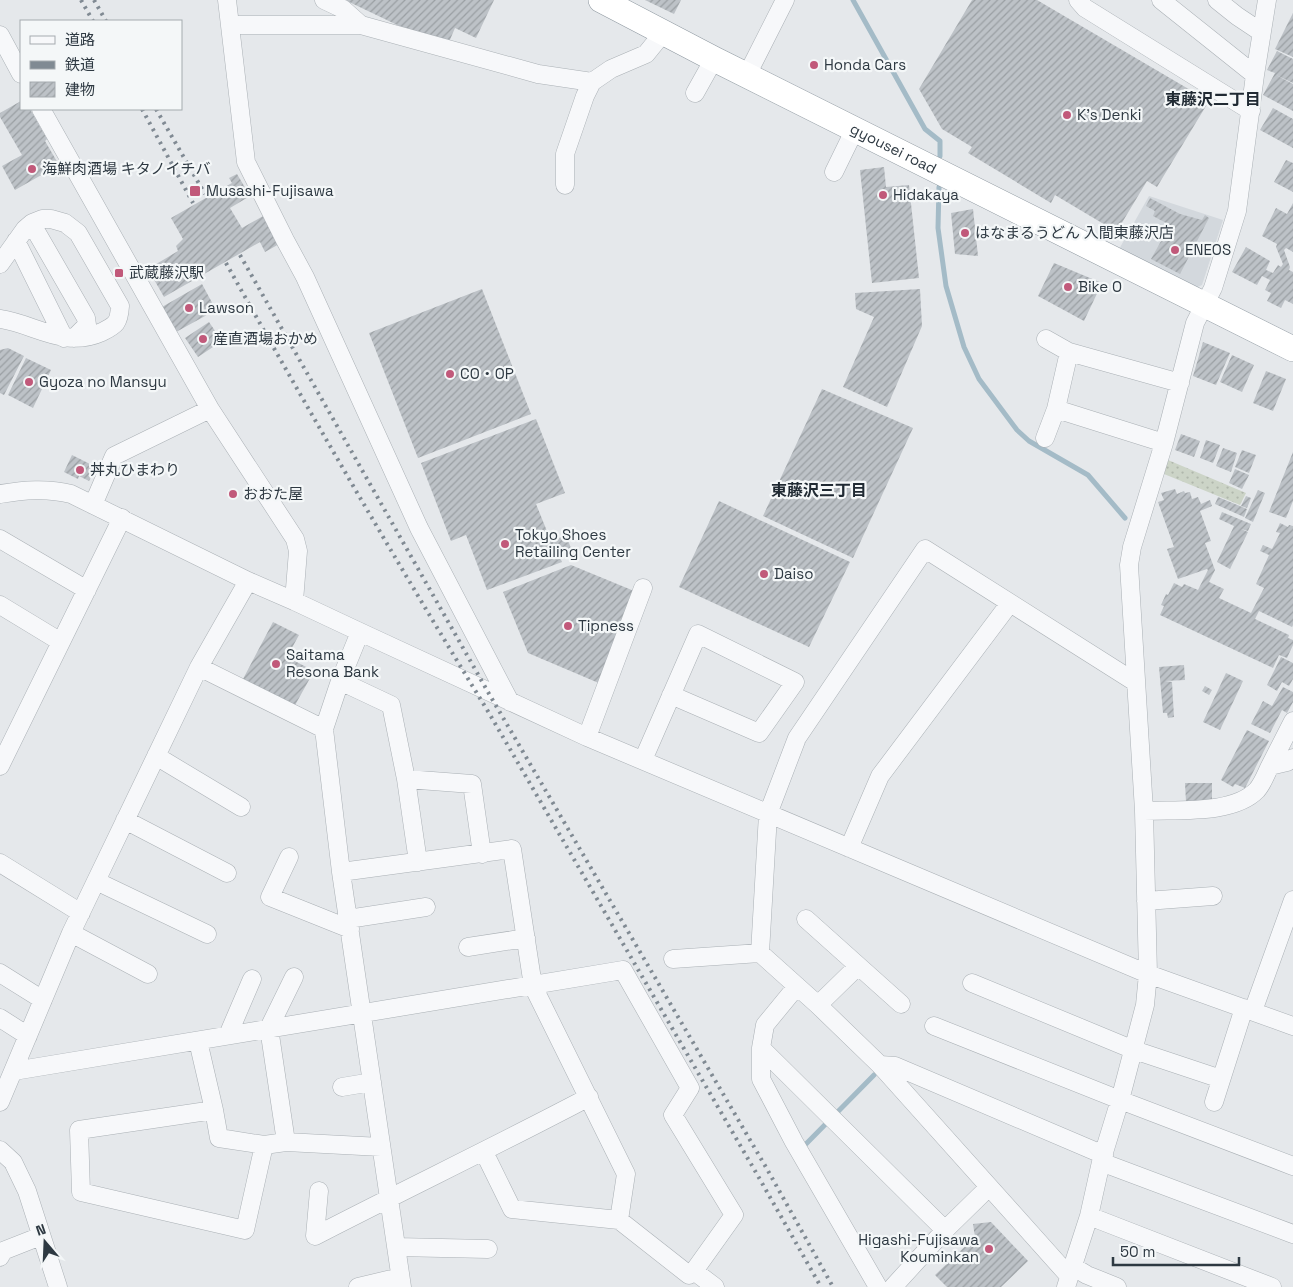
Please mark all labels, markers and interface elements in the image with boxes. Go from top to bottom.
legend [20,20,182,110]
text: 道路 [65,30,95,49]
text: 鉄道 [65,55,95,74]
place label: Honda Cars [824,55,906,74]
marker: Honda Cars [808,59,820,71]
text: 建物 [65,80,95,99]
district label: 東藤沢二丁目 [1165,89,1261,110]
place label: K's Denki [1077,105,1141,124]
marker: K's Denki [1061,109,1073,121]
street label: gyousei road [847,119,940,178]
place label: 海鮮肉酒場 キタノイチバ [42,159,210,178]
marker: 海鮮肉酒場 キタノイチバ [26,163,38,175]
place label: Musashi-Fujisawa [206,181,334,200]
marker: Musashi-Fujisawa [188,184,202,198]
place label: Hidakaya [893,185,959,204]
marker: Hidakaya [877,189,889,201]
place label: はなまるうどん 入間東藤沢店 [975,223,1174,242]
marker: はなまるうどん 入間東藤沢店 [959,227,971,239]
place label: ENEOS [1185,240,1231,259]
marker: ENEOS [1169,244,1181,256]
place label: 武蔵藤沢駅 [129,263,204,282]
marker: 武蔵藤沢駅 [113,267,125,279]
place label: Bike O [1078,277,1122,296]
marker: Bike O [1062,281,1074,293]
place label: Lawson [199,298,254,317]
marker: Lawson [183,302,195,314]
place label: 産直酒場おかめ [213,329,318,348]
marker: 産直酒場おかめ [197,333,209,345]
place label: CO・OP [460,364,514,383]
marker: CO・OP [444,368,456,380]
place label: Gyoza no Mansyu [39,372,167,391]
marker: Gyoza no Mansyu [23,376,35,388]
place label: 丼丸ひまわり [90,460,180,479]
marker: 丼丸ひまわり [74,464,86,476]
district label: 東藤沢三丁目 [771,480,867,501]
place label: おおた屋 [243,484,303,503]
marker: おおた屋 [227,488,239,500]
place label: Tokyo Shoes Retailing Center [515,525,631,561]
marker: Tokyo Shoes Retailing Center [499,538,511,550]
place label: Daiso [774,564,813,583]
marker: Daiso [758,568,770,580]
place label: Tipness [578,616,634,635]
marker: Tipness [562,620,574,632]
place label: Saitama Resona Bank [286,645,379,681]
marker: Saitama Resona Bank [270,658,282,670]
north arrow [20,1217,70,1267]
text: N [33,1220,48,1240]
place label: Higashi-Fujisawa Kouminkan [858,1230,979,1266]
scale bar [1113,1234,1239,1266]
text: 50 m [1120,1242,1155,1261]
marker: Higashi-Fujisawa Kouminkan [983,1243,995,1255]

